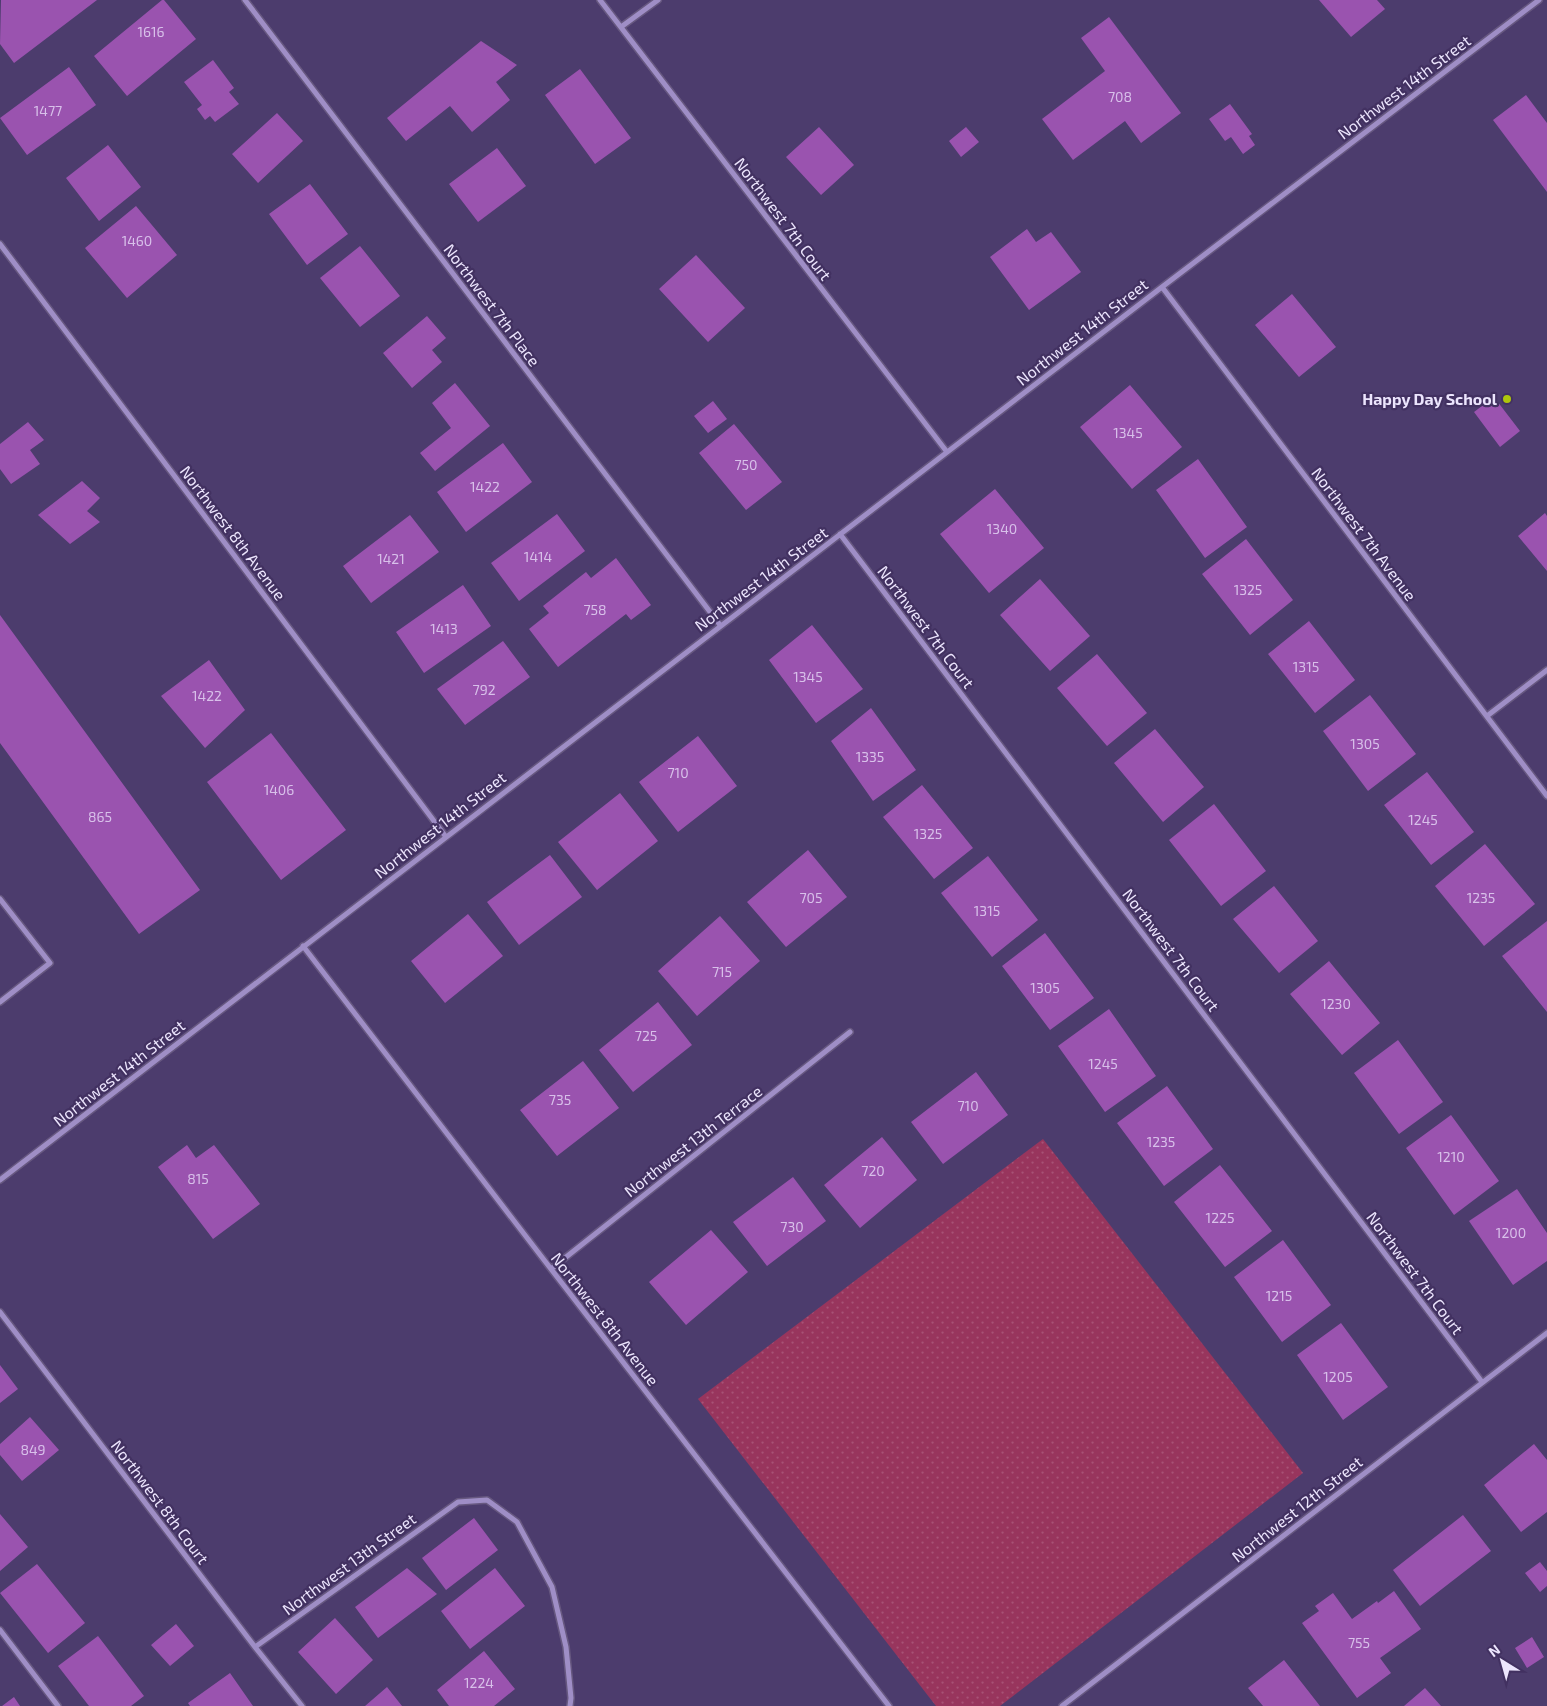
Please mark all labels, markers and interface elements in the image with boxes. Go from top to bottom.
house number: 1616 [137,23,165,40]
street label: Northwest 14th Street [1334,30,1474,143]
house number: 708 [1108,88,1132,105]
house number: 1477 [34,102,62,119]
street label: Northwest 7th Court [731,154,836,284]
house number: 1460 [122,232,152,249]
street label: Northwest 7th Place [440,240,545,370]
street label: Northwest 14th Street [1012,274,1151,389]
place label: Happy Day School [1362,389,1498,409]
marker: Happy Day School [1501,393,1513,405]
house number: 1345 [1113,424,1143,441]
house number: 750 [734,456,758,473]
street label: Northwest 8th Avenue [177,462,290,604]
street label: Northwest 7th Avenue [1308,463,1421,604]
house number: 1422 [470,478,500,495]
house number: 1340 [987,520,1017,537]
street label: Northwest 14th Street [691,522,831,635]
house number: 1414 [524,548,552,565]
house number: 1421 [377,550,405,567]
street label: Northwest 7th Court [874,562,979,692]
house number: 1325 [1234,581,1262,598]
house number: 758 [583,601,607,618]
house number: 1413 [430,620,458,637]
house number: 1315 [1293,658,1319,675]
house number: 1345 [793,668,823,685]
house number: 792 [472,681,496,698]
house number: 1422 [192,687,222,704]
house number: 1305 [1350,735,1380,752]
house number: 1335 [856,748,884,765]
house number: 710 [667,764,689,781]
street label: Northwest 14th Street [370,767,509,882]
house number: 1406 [264,781,294,798]
house number: 865 [88,808,112,825]
house number: 1245 [1408,811,1438,828]
house number: 1325 [914,825,942,842]
street label: Northwest 7th Court [1119,885,1224,1015]
house number: 705 [799,889,823,906]
house number: 1235 [1467,889,1495,906]
house number: 1315 [974,902,1000,919]
house number: 715 [712,963,732,980]
house number: 1305 [1030,979,1060,996]
house number: 1230 [1321,995,1351,1012]
street label: Northwest 14th Street [49,1015,188,1130]
house number: 725 [635,1027,657,1044]
house number: 1245 [1088,1055,1118,1072]
street label: Northwest 13th Terrace [620,1081,765,1200]
house number: 735 [549,1091,571,1108]
house number: 710 [957,1097,979,1114]
house number: 1235 [1147,1133,1175,1150]
house number: 1210 [1437,1148,1465,1165]
house number: 720 [861,1162,885,1179]
house number: 815 [187,1170,209,1187]
street label: Northwest 7th Court [1363,1208,1468,1338]
house number: 1225 [1206,1209,1234,1226]
house number: 730 [780,1218,804,1235]
house number: 1200 [1496,1224,1526,1241]
street label: Northwest 8th Avenue [548,1248,663,1389]
house number: 1215 [1266,1287,1292,1304]
house number: 1205 [1323,1368,1353,1385]
street label: Northwest 8th Court [108,1436,213,1567]
house number: 849 [20,1441,46,1458]
street label: Northwest 12th Street [1228,1452,1366,1565]
street label: Northwest 13th Street [278,1509,419,1618]
house number: 755 [1348,1634,1370,1651]
north arrow [1477,1636,1527,1686]
text: N [1485,1640,1503,1660]
house number: 1224 [464,1674,494,1691]

